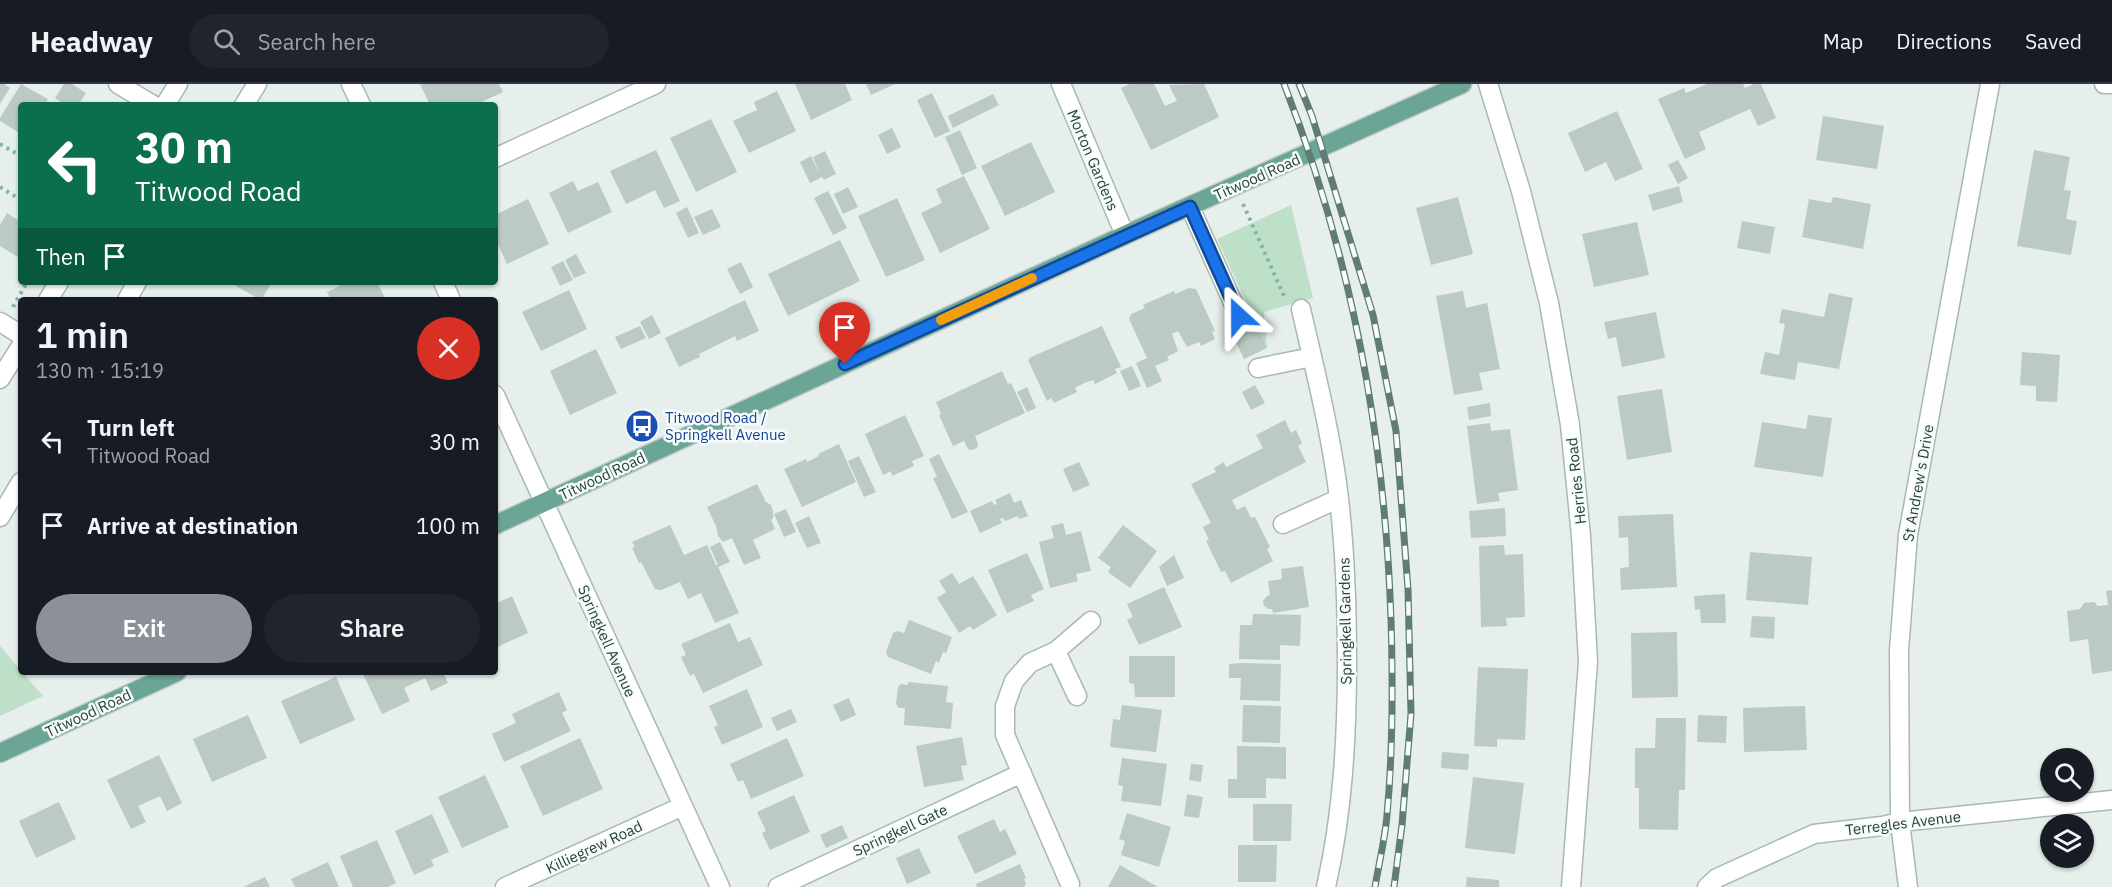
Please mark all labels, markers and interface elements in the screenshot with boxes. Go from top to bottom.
search box [189,14,609,68]
text: Headway [30,23,153,60]
icon: search [210,25,243,58]
text: Search here [258,27,376,56]
text: Map [1823,27,1863,55]
text: Directions [1896,27,1992,55]
text: Saved [2025,27,2082,55]
street label: Morton Gardens [1063,106,1123,214]
text: 30 m [135,120,233,175]
icon: left [36,126,114,204]
street label: Titwood Road [1211,149,1303,205]
text: Titwood Road [135,173,302,208]
icon: arrive [98,240,131,273]
text: Then [36,242,86,271]
position arrow [1207,284,1271,348]
pin [819,302,870,364]
text: 1 min [36,311,129,358]
icon: arrive [828,311,861,344]
button: close [417,317,480,380]
text: 130 m · 15:19 [36,357,164,384]
bus stop icon: Titwood Road / Springkell Avenue [624,408,660,444]
place label: Titwood Road / Springkell Avenue [665,408,786,444]
text: Turn left [87,413,175,442]
street label: St Andrew's Drive [1898,423,1938,543]
icon: left [36,425,69,458]
text: 30 m [429,427,480,456]
street label: Herries Road [1562,437,1590,525]
text: Titwood Road [87,442,210,469]
street label: Titwood Road [556,448,648,504]
icon: arrive [36,509,69,542]
text: Arrive at destination [87,511,298,540]
text: 100 m [416,511,480,540]
street label: Springkell Gardens [1334,557,1356,685]
street label: Springkell Avenue [574,582,640,700]
button: Exit [36,594,252,663]
button: Share [264,594,480,663]
street label: Titwood Road [42,685,134,741]
map controls [2040,748,2094,868]
button: search [2040,748,2094,802]
street label: Springkell Gate [850,800,950,860]
street label: Terregles Avenue [1844,806,1962,840]
button: layers [2040,814,2094,868]
street label: Killiegrew Road [543,816,645,878]

